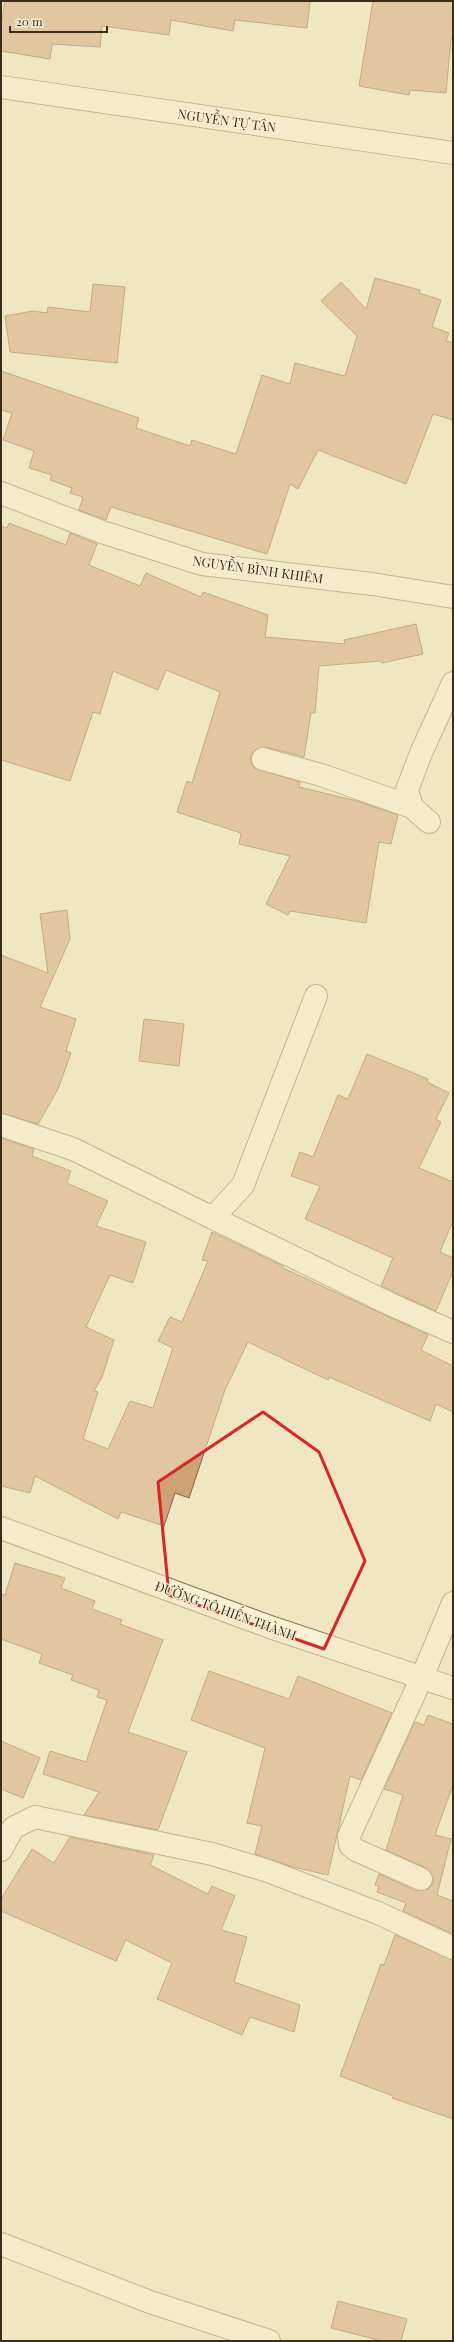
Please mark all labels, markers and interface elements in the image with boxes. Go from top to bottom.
scale bar [10,8,107,34]
text: 20 m [16,13,43,29]
street label: NGUYỄN TỰ TÂN [177,104,277,135]
street label: NGUYỄN BÌNH KHIÊM [192,550,325,587]
street label: ĐƯỜNG TÔ HIẾN THÀNH [153,1575,300,1644]

